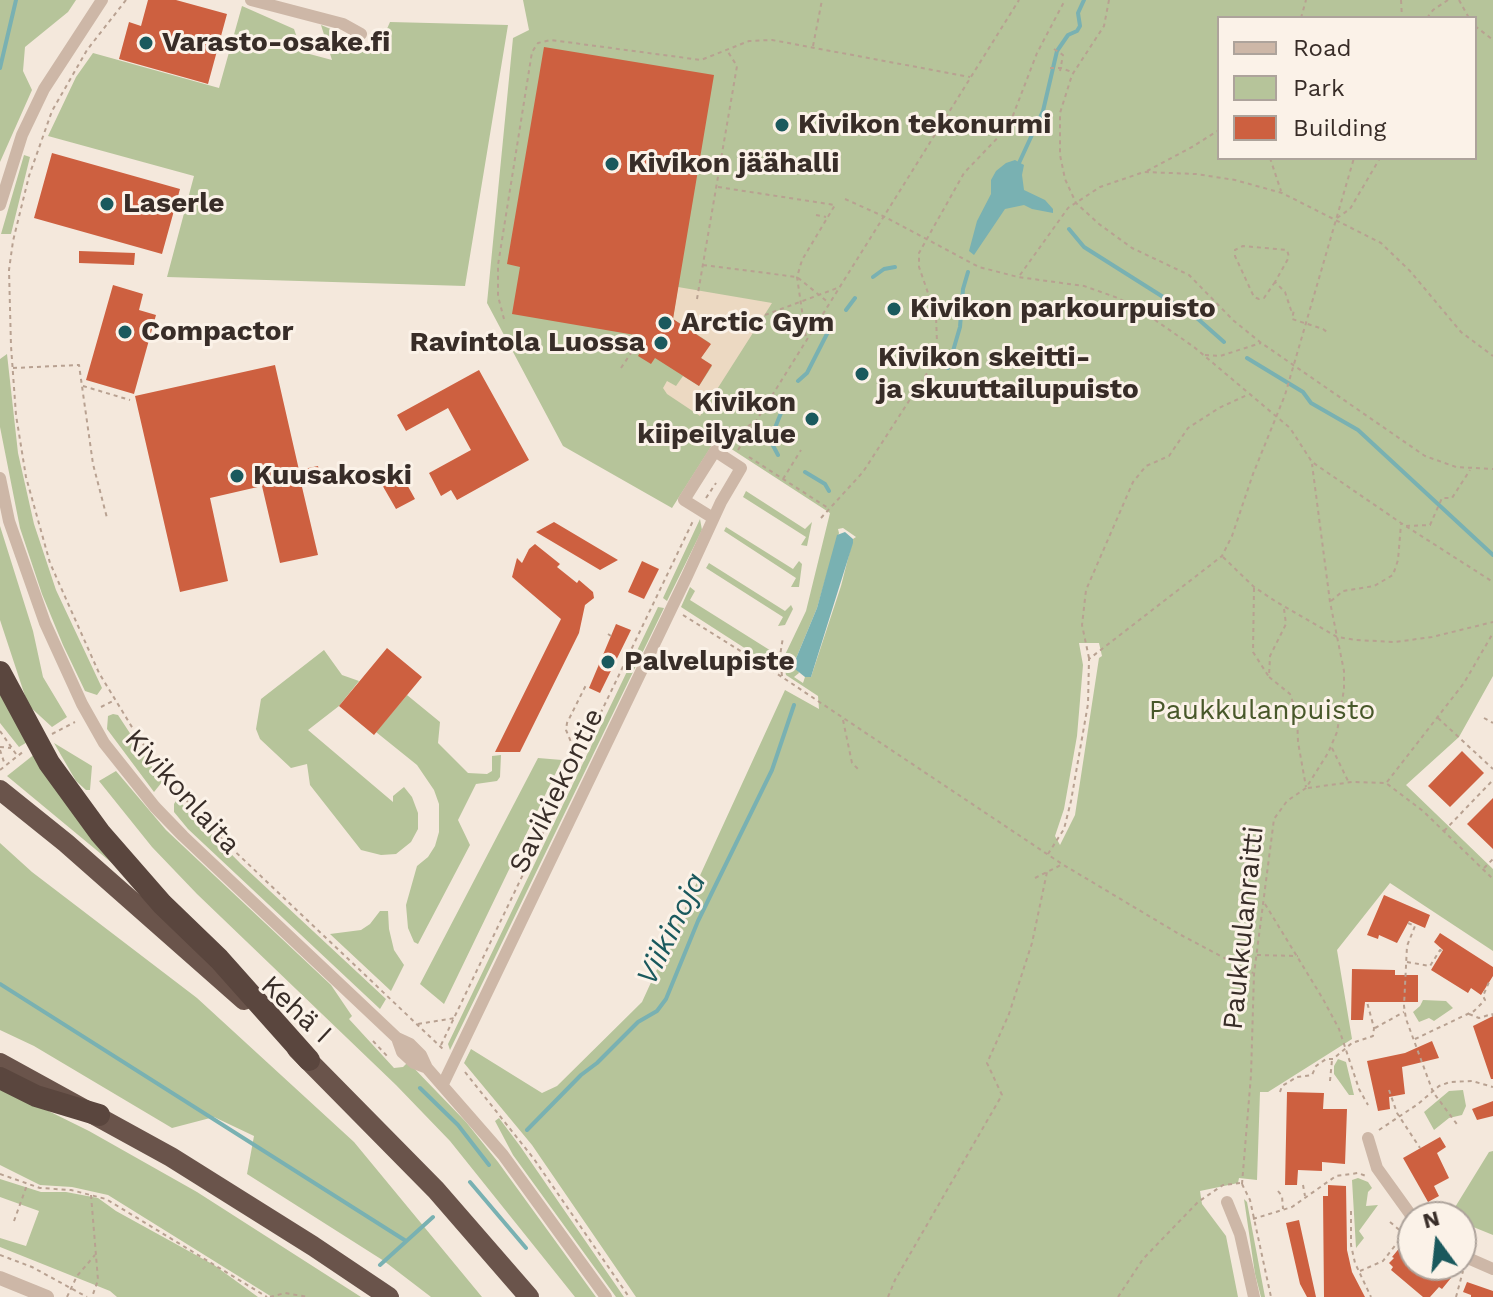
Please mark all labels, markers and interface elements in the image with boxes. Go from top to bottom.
legend [1217,16,1477,160]
place label: Varasto-osake.fi [162,26,390,60]
marker: Varasto-osake.fi [137,34,155,52]
text: Road [1293,34,1352,62]
text: Park [1293,74,1345,102]
place label: Kivikon tekonurmi [798,108,1051,142]
text: Building [1293,114,1386,142]
marker: Kivikon tekonurmi [773,116,791,134]
place label: Kivikon jäähalli [628,147,839,181]
marker: Kivikon jäähalli [603,155,621,173]
place label: Laserle [123,187,225,221]
marker: Laserle [98,195,116,213]
place label: Kivikon parkourpuisto [910,292,1216,326]
marker: Kivikon parkourpuisto [885,300,903,318]
place label: Arctic Gym [681,306,834,340]
marker: Arctic Gym [656,314,674,332]
place label: Compactor [141,315,294,349]
marker: Compactor [116,323,134,341]
place label: Ravintola Luossa [409,326,645,360]
marker: Ravintola Luossa [652,334,670,352]
place label: Kivikon skeitti- ja skuuttailupuisto [878,341,1139,407]
marker: Kivikon skeitti- ja skuuttailupuisto [853,365,871,383]
place label: Kivikon kiipeilyalue [637,386,796,452]
marker: Kivikon kiipeilyalue [803,410,821,428]
place label: Kuusakoski [253,459,412,493]
marker: Kuusakoski [228,467,246,485]
place label: Palvelupiste [624,645,795,679]
marker: Palvelupiste [599,653,617,671]
park label: Paukkulanpuisto [1149,694,1375,728]
street label: Savikiekontie [503,703,611,879]
street label: Kivikonlaita [117,723,247,861]
street label: Paukkulanraitti [1217,825,1271,1031]
water label: Viikinoja [629,867,715,991]
street label: Kehä I [254,969,338,1051]
north arrow [1397,1201,1477,1281]
text: N [1420,1205,1442,1233]

